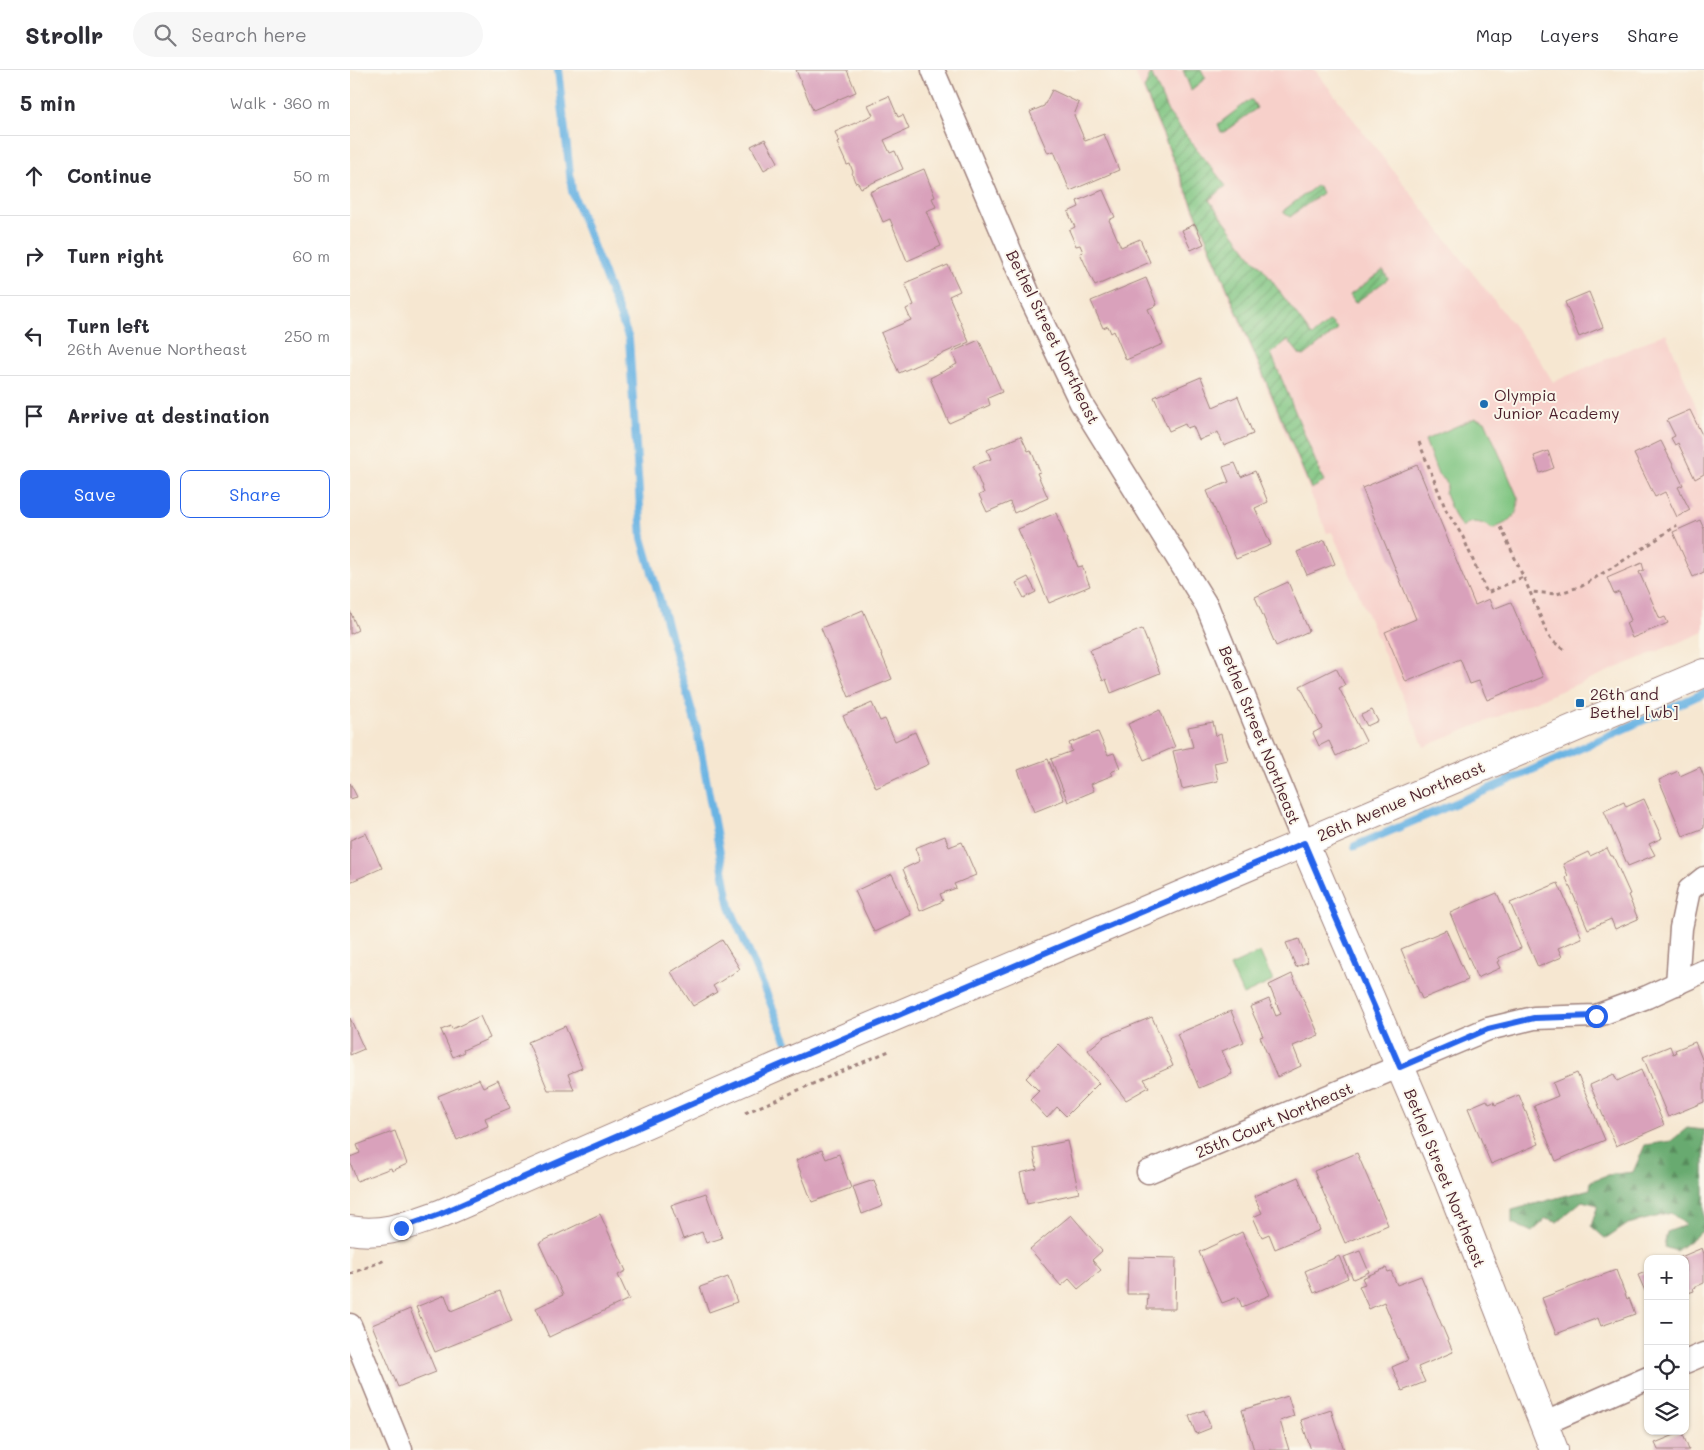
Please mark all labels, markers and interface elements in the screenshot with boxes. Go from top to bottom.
search box [133,12,483,57]
text: Strollr [25,19,103,50]
icon: search [151,21,179,49]
text: Search here [191,22,307,47]
text: Map [1476,23,1512,47]
text: Layers [1540,23,1599,47]
text: Share [1627,23,1679,47]
text: 5 min [20,89,76,116]
text: Walk · 360 m [229,92,330,113]
icon: ahead [20,162,48,190]
text: Continue [67,163,152,188]
text: 50 m [293,165,330,186]
icon: right [20,242,48,270]
text: Turn right [67,243,164,268]
text: 60 m [293,245,330,266]
street label: Bethel Street Northeast [1002,246,1105,427]
text: Turn left [67,313,150,338]
icon: left [20,322,48,350]
text: 250 m [284,325,330,346]
text: 26th Avenue Northeast [67,338,247,359]
place label: Olympia Junior Academy [1494,384,1620,423]
marker: Olympia Junior Academy [1478,398,1490,410]
icon: arrive [20,402,48,430]
text: Arrive at destination [67,403,270,428]
button: Save [20,470,170,518]
button: Share [180,470,330,518]
street label: Bethel Street Northeast [1215,642,1306,827]
place label: 26th and Bethel [wb] [1590,683,1678,722]
marker: 26th and Bethel [wb] [1574,697,1586,709]
street label: 26th Avenue Northeast [1314,756,1488,845]
route start [1585,1005,1608,1028]
street label: 25th Court Northeast [1192,1077,1356,1162]
street label: Bethel Street Northeast [1400,1085,1491,1270]
route end [390,1217,413,1240]
map controls [1644,1255,1689,1435]
button: + [1644,1255,1689,1300]
button: − [1644,1300,1689,1345]
button: locate [1644,1345,1689,1390]
button: layers [1644,1390,1689,1435]

